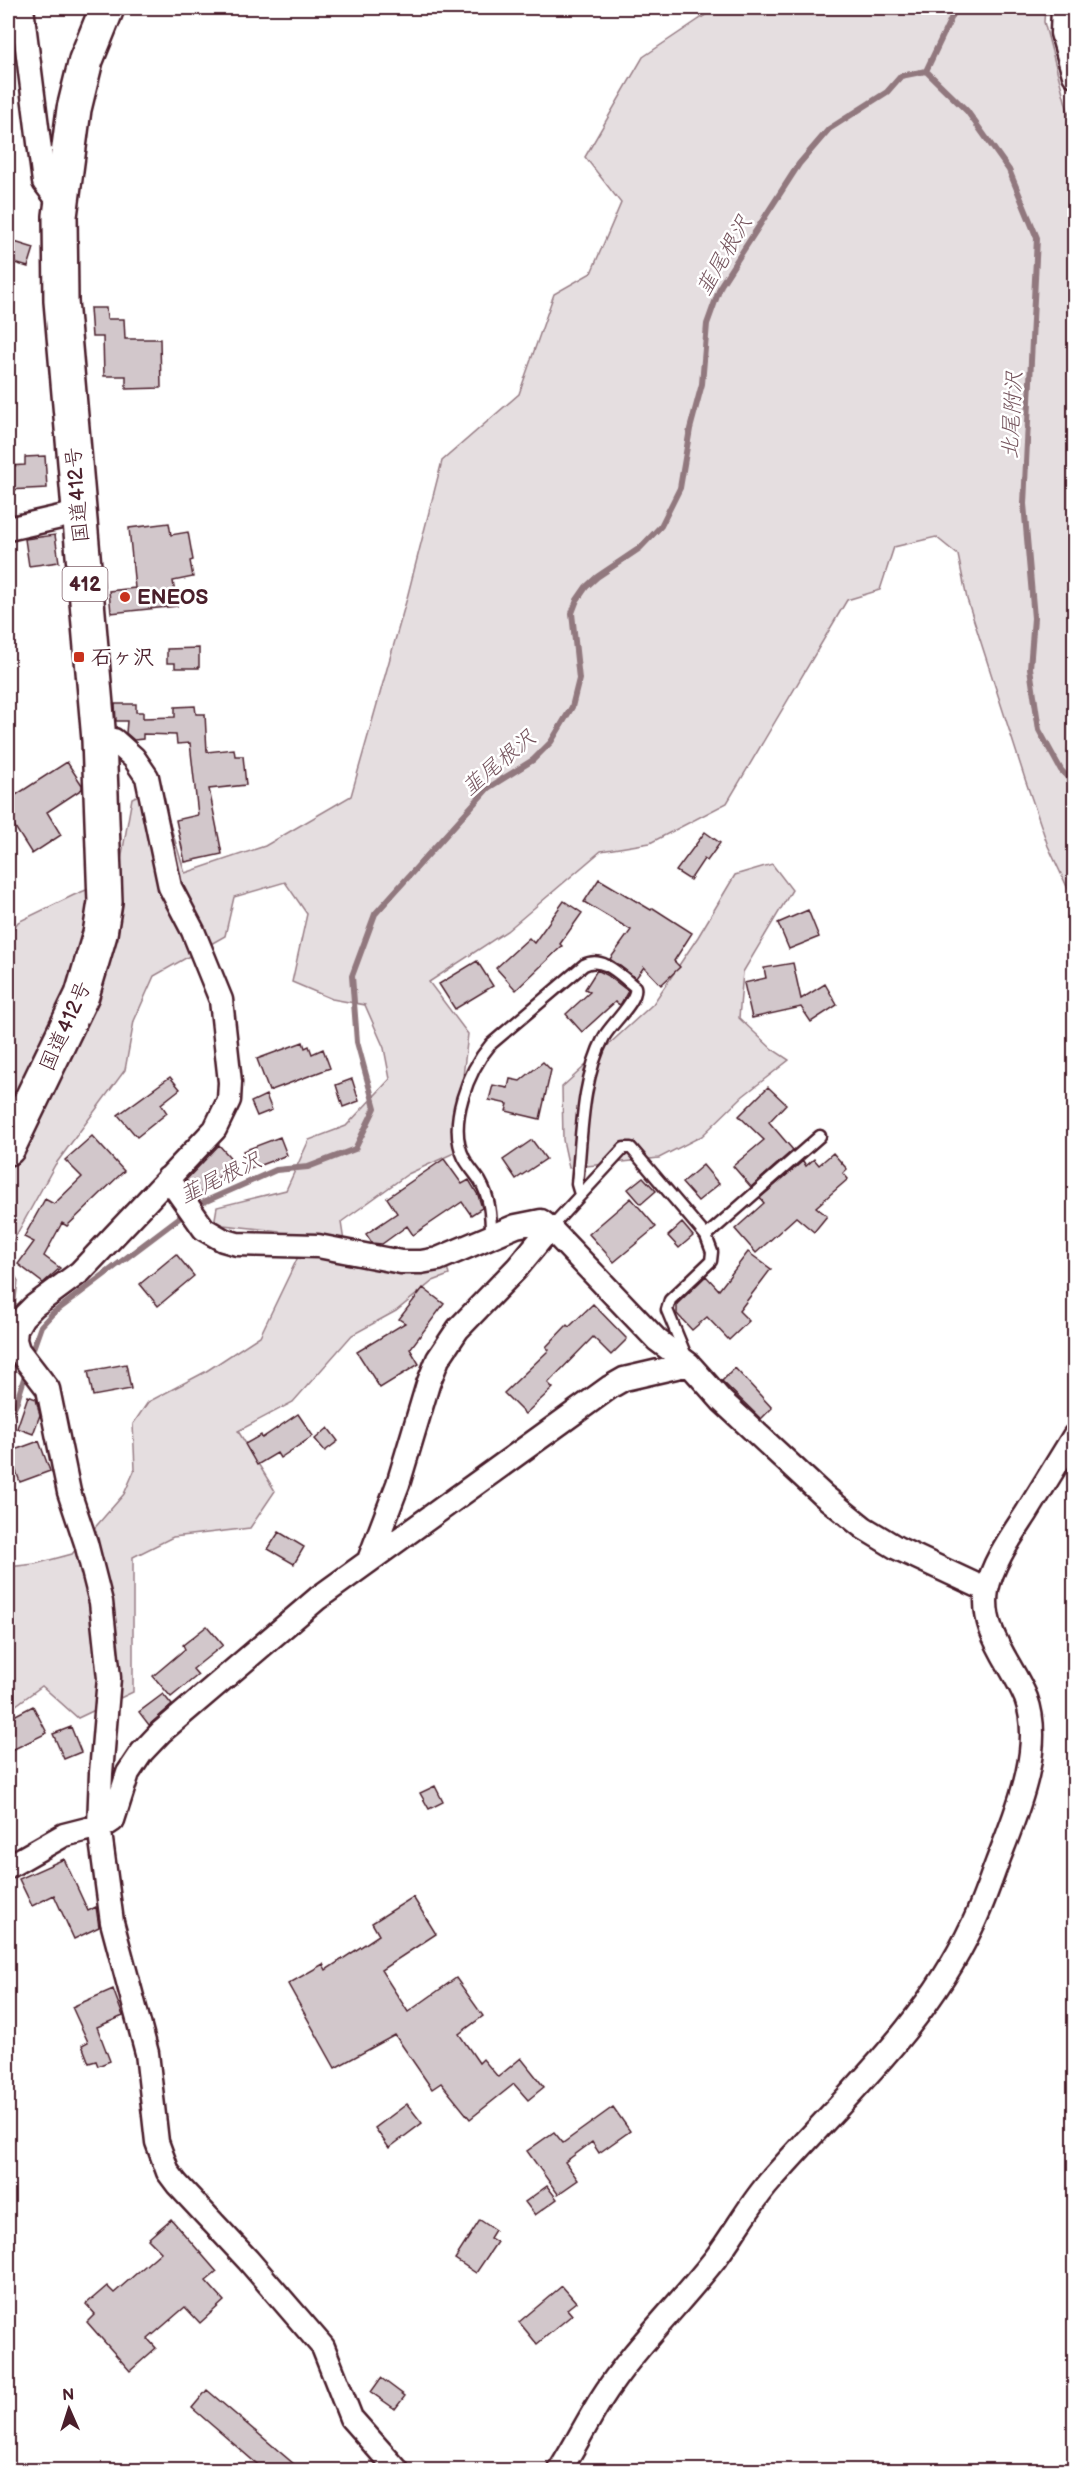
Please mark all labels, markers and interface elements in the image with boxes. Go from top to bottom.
water label: 韮尾根沢 [691,210,758,301]
water label: 北尾附沢 [997,369,1028,460]
street label: 国道412号 [61,446,94,544]
road number: 412 [62,567,107,601]
place label: ENEOS [137,585,208,610]
marker: ENEOS [118,590,132,604]
place label: 石ヶ沢 [91,645,154,670]
marker: 石ヶ沢 [72,650,86,664]
water label: 韮尾根沢 [457,724,542,802]
street label: 国道412号 [34,977,96,1075]
water label: 韮尾根沢 [175,1146,267,1210]
north arrow [39,2379,99,2439]
text: N [62,2386,75,2405]

